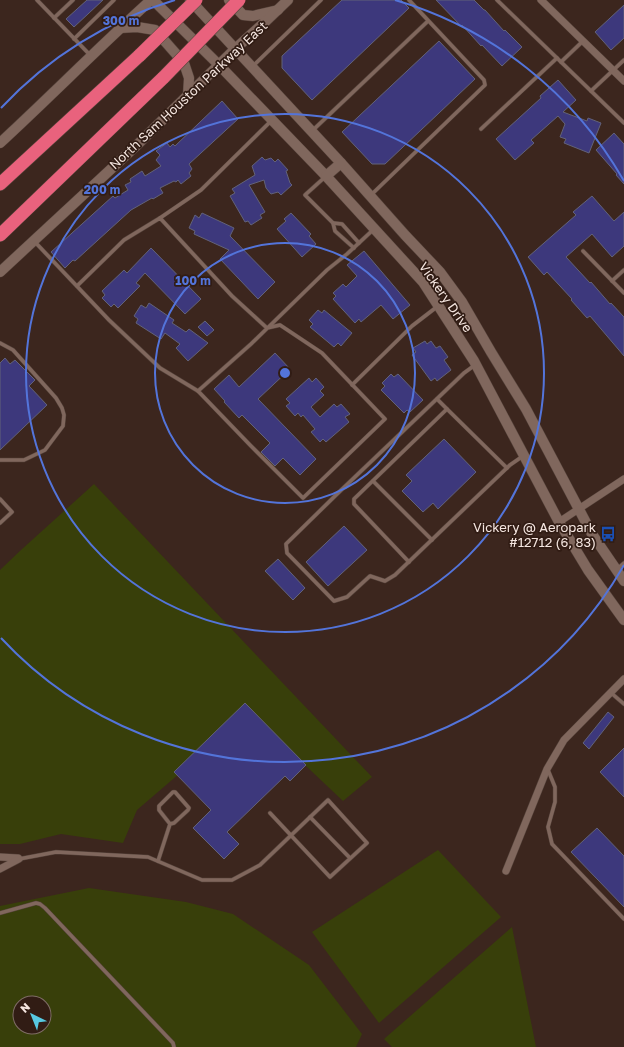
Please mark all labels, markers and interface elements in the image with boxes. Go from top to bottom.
text: 300 m [103,13,139,28]
street label: North Sam Houston Parkway East [106,18,270,172]
text: 200 m [84,182,120,197]
street label: Vickery Drive [416,259,476,335]
text: 100 m [175,273,211,288]
centre of rings [278,366,292,380]
place label: Vickery @ Aeropark #12712 (6, 83) [473,519,597,550]
bus stop icon: Vickery @ Aeropark #12712 (6, 83) [599,525,617,543]
north arrow [12,995,52,1035]
text: N [17,1000,32,1015]

